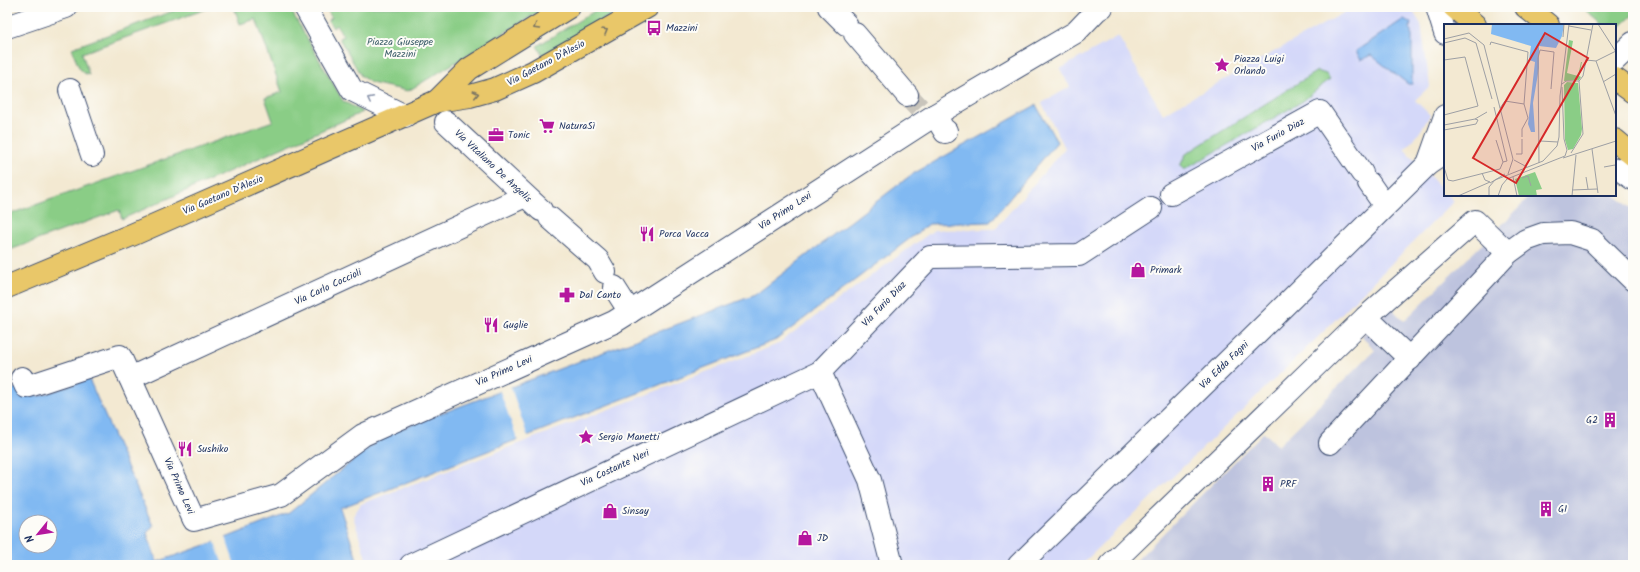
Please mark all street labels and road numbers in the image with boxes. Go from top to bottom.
street label: Via Gaetano D'Alesio [504,35,588,90]
street label: Via Furio Diaz [1248,114,1308,156]
street label: Via Vitaliano De Angelis [451,126,536,207]
street label: Via Gaetano D'Alesio [180,171,266,219]
street label: Via Primo Levi [755,187,815,234]
street label: Via Carlo Coccioli [292,264,365,310]
street label: Via Furio Diaz [858,277,911,331]
street label: Via Edda Fagni [1196,337,1253,393]
street label: Via Primo Levi [473,351,535,391]
street label: Via Costante Neri [578,445,653,491]
street label: Via Primo Levi [159,455,199,517]

